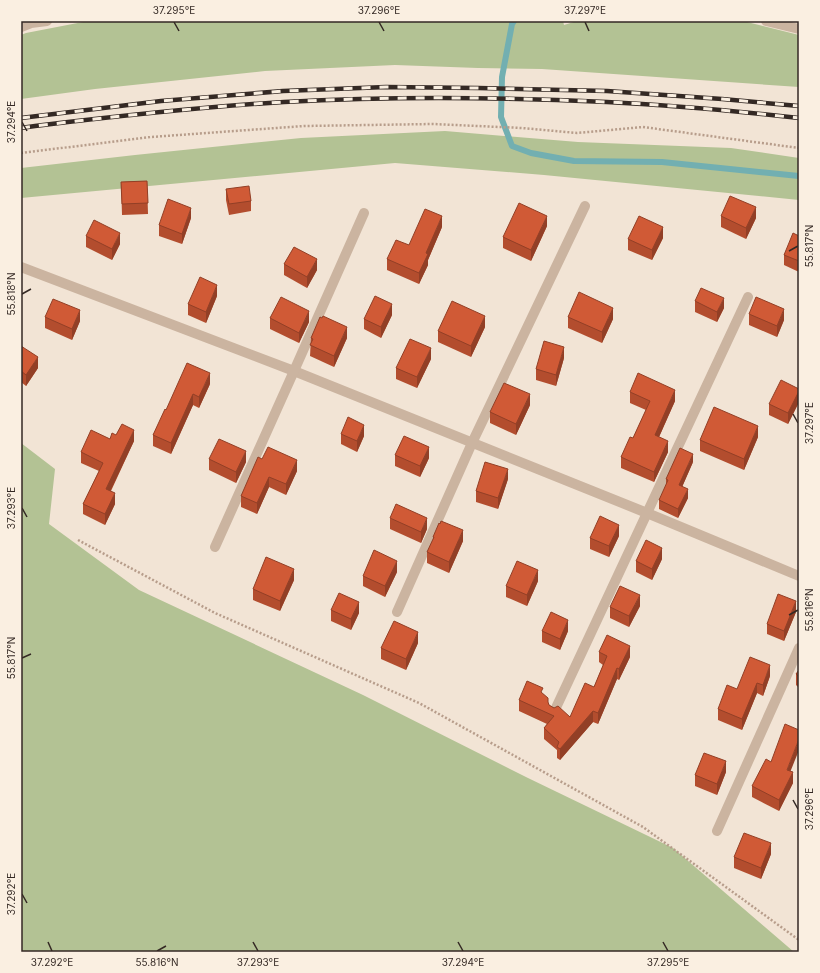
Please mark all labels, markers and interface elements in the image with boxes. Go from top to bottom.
text: 37.295°E [153,4,195,16]
text: 37.296°E [358,4,400,16]
text: 37.297°E [564,4,606,16]
text: 37.294°E [5,101,17,143]
text: 55.817°N [803,225,815,267]
text: 55.818°N [5,273,17,315]
text: 37.297°E [803,402,815,444]
text: 37.293°E [5,487,17,529]
text: 55.816°N [803,588,815,632]
text: 55.817°N [5,637,17,679]
text: 37.296°E [803,788,815,830]
text: 37.292°E [5,873,17,915]
text: 37.292°E [31,956,73,968]
text: 55.816°N [135,956,179,968]
text: 37.293°E [237,956,279,968]
text: 37.294°E [442,956,484,968]
text: 37.295°E [647,956,689,968]

